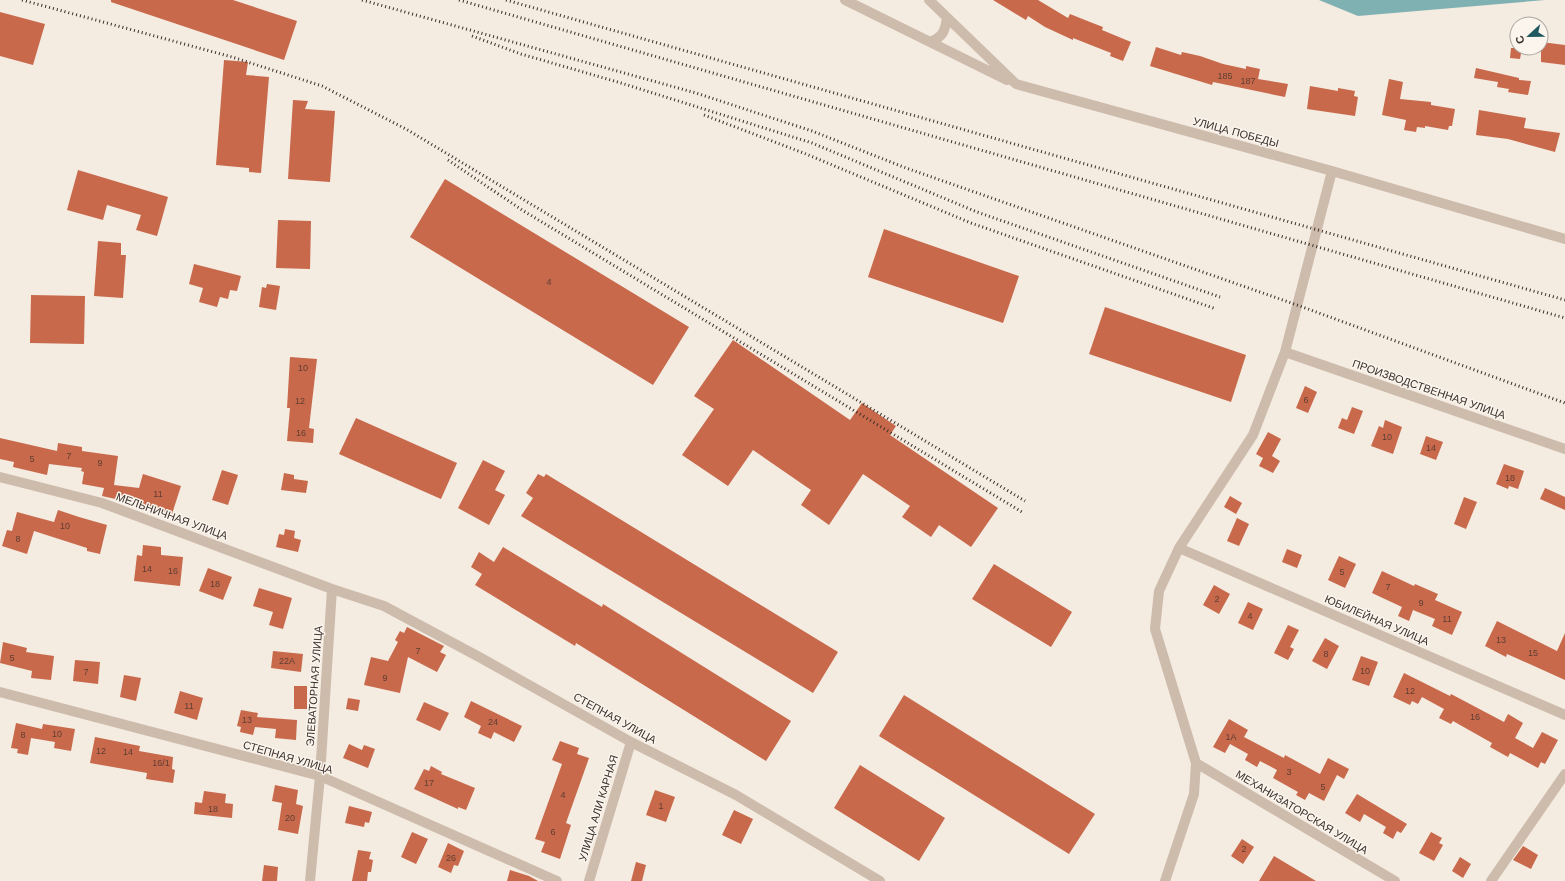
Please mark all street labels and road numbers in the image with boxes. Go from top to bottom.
street label: УЛИЦА ПОБЕДЫ [1192,115,1280,149]
street label: ПРОИЗВОДСТВЕННАЯ УЛИЦА [1351,357,1508,421]
street label: МЕЛЬНИЧНАЯ УЛИЦА [115,490,230,542]
street label: ЮБИЛЕЙНАЯ УЛИЦА [1323,593,1432,648]
street label: ЭЛЕВАТОРНАЯ УЛИЦА [304,624,324,747]
street label: СТЕПНАЯ УЛИЦА [571,690,659,746]
street label: СТЕПНАЯ УЛИЦА [242,738,335,776]
street label: УЛИЦА АЛИ КАРНАЯ [576,753,620,863]
street label: МЕХАНИЗАТОРСКАЯ УЛИЦА [1234,768,1371,857]

